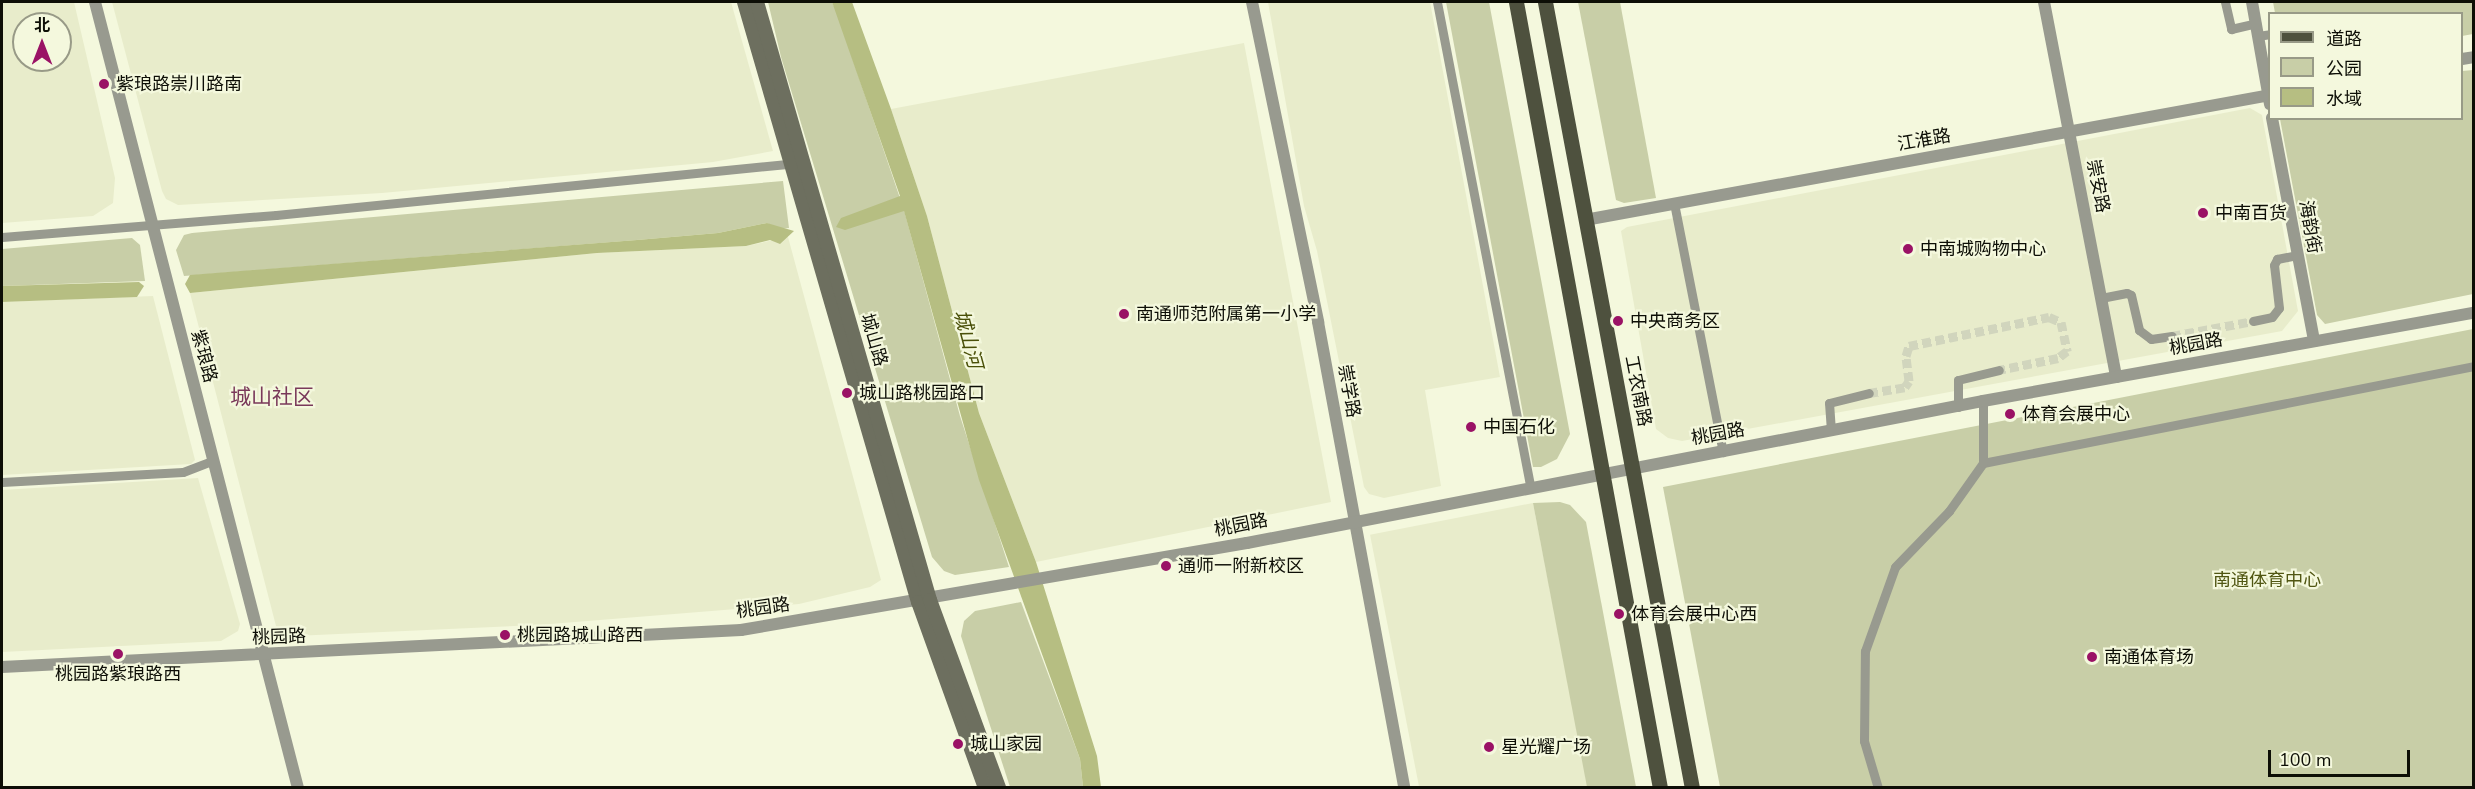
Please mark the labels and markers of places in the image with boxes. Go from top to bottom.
place label: 紫琅路崇川路南 [116,73,242,95]
marker: 紫琅路崇川路南 [97,77,111,91]
place label: 中南百货 [2215,202,2287,224]
marker: 中南百货 [2196,206,2210,220]
place label: 中南城购物中心 [1920,238,2046,260]
marker: 中南城购物中心 [1901,242,1915,256]
place label: 南通师范附属第一小学 [1136,303,1316,325]
marker: 南通师范附属第一小学 [1117,307,1131,321]
place label: 中央商务区 [1630,310,1720,332]
marker: 中央商务区 [1611,314,1625,328]
place label: 城山路桃园路口 [859,382,985,404]
marker: 城山路桃园路口 [840,386,854,400]
place label: 体育会展中心 [2022,403,2130,425]
marker: 体育会展中心 [2003,407,2017,421]
place label: 中国石化 [1483,416,1555,438]
marker: 中国石化 [1464,420,1478,434]
place label: 通师一附新校区 [1178,555,1304,577]
marker: 通师一附新校区 [1159,559,1173,573]
place label: 体育会展中心西 [1631,603,1757,625]
marker: 体育会展中心西 [1612,607,1626,621]
place label: 桃园路城山路西 [517,624,643,646]
marker: 桃园路城山路西 [498,628,512,642]
place label: 南通体育场 [2104,646,2194,668]
marker: 桃园路紫琅路西 [111,647,125,661]
marker: 南通体育场 [2085,650,2099,664]
place label: 桃园路紫琅路西 [55,663,181,685]
place label: 城山家园 [970,733,1042,755]
place label: 星光耀广场 [1501,736,1591,758]
marker: 城山家园 [951,737,965,751]
marker: 星光耀广场 [1482,740,1496,754]

